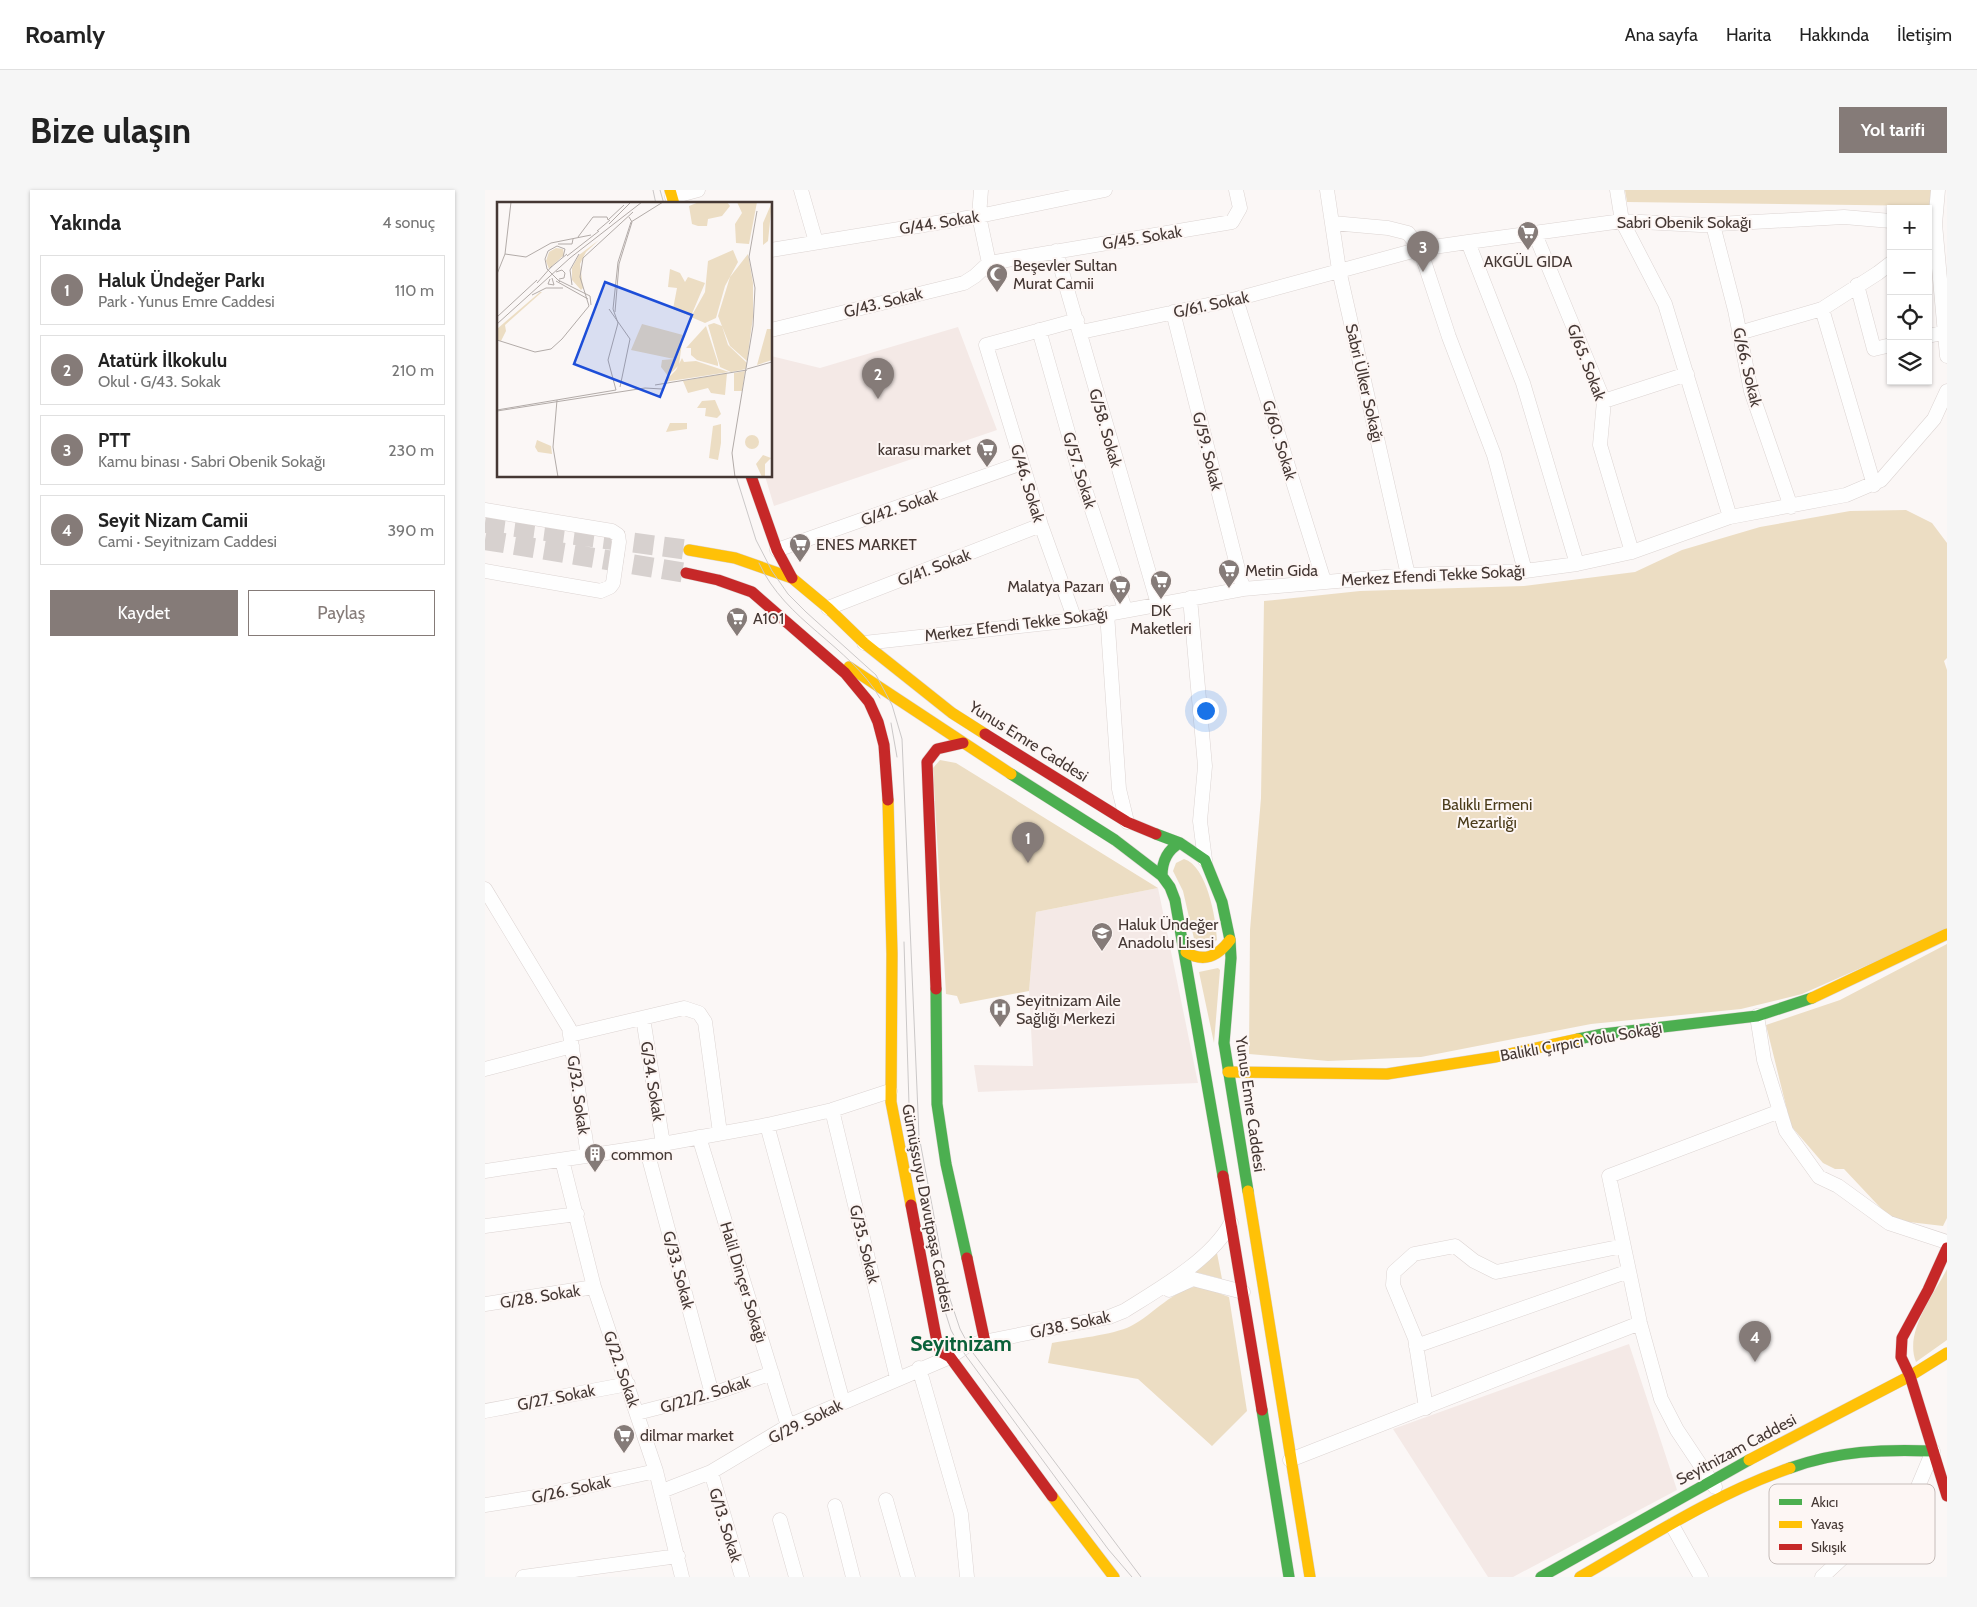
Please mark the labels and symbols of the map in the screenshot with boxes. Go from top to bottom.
inset map [497,202,773,478]
street label: G/44. Sokak [898,207,981,238]
street label: Sabri Obenik Sokağı [1617,213,1751,232]
supermarket icon: AKGÜL GIDA [1516,220,1540,251]
street label: G/45. Sokak [1101,222,1184,253]
pin: 3 [1407,231,1439,272]
place label: AKGÜL GIDA [1484,252,1572,271]
place label: Beşevler Sultan Murat Camii [1013,256,1117,293]
mosque icon: Beşevler Sultan Murat Camii [985,262,1009,293]
street label: G/43. Sokak [842,283,925,321]
street label: G/61. Sokak [1172,287,1251,322]
street label: G/65. Sokak [1563,321,1610,404]
street label: Sabri Ülker Sokağı [1342,322,1387,444]
street label: G/66. Sokak [1729,326,1766,409]
pin: 2 [862,358,894,399]
street label: G/58. Sokak [1085,386,1126,471]
street label: G/60. Sokak [1258,398,1301,483]
street label: G/59. Sokak [1189,410,1227,493]
street label: G/57. Sokak [1059,430,1100,511]
supermarket icon: karasu market [975,437,999,468]
place label: karasu market [878,440,972,459]
street label: G/46. Sokak [1007,442,1049,525]
street label: G/42. Sokak [858,485,941,529]
supermarket icon: ENES MARKET [788,532,812,563]
place label: ENES MARKET [816,535,917,554]
street label: G/41. Sokak [895,545,974,590]
supermarket icon: Metin Gida [1217,558,1241,589]
place label: Metin Gida [1245,561,1318,580]
street label: Merkez Efendi Tekke Sokağı [1340,561,1526,590]
supermarket icon: DK Maketleri [1149,569,1173,600]
supermarket icon: Malatya Pazarı [1108,574,1132,605]
place label: Malatya Pazarı [1007,577,1104,596]
place label: DK Maketleri [1130,601,1192,638]
street label: Merkez Efendi Tekke Sokağı [923,604,1109,645]
supermarket icon: A101 [725,606,749,637]
place label: A101 [753,609,784,628]
street label: Yunus Emre Caddesi [965,697,1092,786]
your location [1193,698,1219,724]
park label: Balıklı Ermeni Mezarlığı [1442,795,1532,832]
pin: 1 [1012,822,1044,863]
place label: Haluk Ündeğer Anadolu Lisesi [1118,915,1219,952]
school or university icon: Haluk Ündeğer Anadolu Lisesi [1090,921,1114,952]
place label: Seyitnizam Aile Sağlığı Merkezi [1016,991,1121,1028]
hospital icon: Seyitnizam Aile Sağlığı Merkezi [988,997,1012,1028]
street label: Balıklı Çırpıcı Yolu Sokağı [1499,1018,1664,1065]
street label: Yunus Emre Caddesi [1231,1034,1269,1173]
street label: G/34. Sokak [637,1040,668,1123]
street label: G/32. Sokak [564,1054,594,1137]
street label: Gümüşsuyu Davutpaşa Caddesi [898,1102,957,1314]
building icon: common [583,1142,607,1173]
place label: common [611,1145,673,1164]
street label: G/35. Sokak [846,1203,884,1286]
street label: Halil Dinçer Sokağı [716,1219,771,1345]
street label: G/33. Sokak [659,1229,698,1312]
street label: G/28. Sokak [499,1281,582,1312]
street label: G/38. Sokak [1028,1307,1113,1342]
pin: 4 [1739,1321,1771,1362]
street label: G/22. Sokak [600,1328,644,1411]
district label: Seyitnizam [910,1331,1012,1356]
street label: G/22/2. Sokak [658,1372,753,1417]
street label: G/27. Sokak [516,1380,597,1414]
street label: G/29. Sokak [765,1395,846,1448]
street label: Seyitnizam Caddesi [1673,1410,1799,1489]
supermarket icon: dilmar market [612,1423,636,1454]
place label: dilmar market [640,1426,734,1445]
street label: G/26. Sokak [530,1472,613,1507]
legend [1769,1484,1935,1564]
street label: G/13. Sokak [705,1486,746,1565]
text: Akıcı [1811,1493,1838,1511]
text: Yavaş [1810,1515,1844,1533]
text: Sıkışık [1811,1538,1847,1556]

